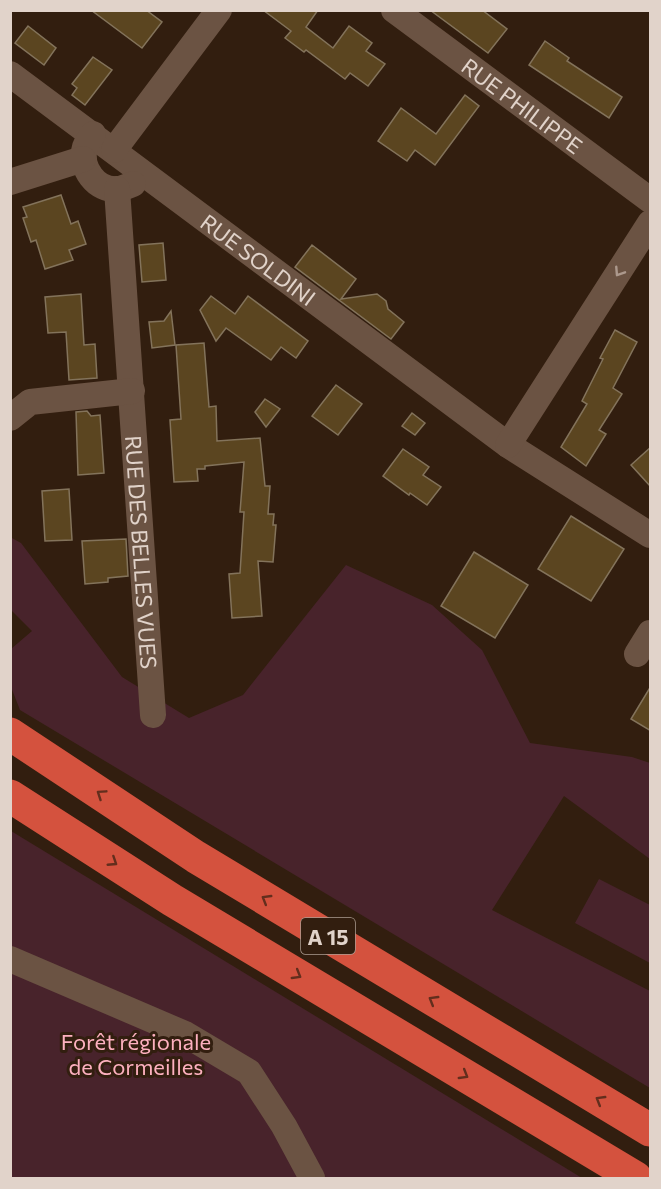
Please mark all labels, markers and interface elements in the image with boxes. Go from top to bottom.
street label: RUE PHILIPPE [457,52,588,159]
street label: RUE SOLDINI [196,208,321,311]
one-way arrow [615,265,626,276]
street label: RUE DES BELLES VUES [120,435,163,670]
one-way arrow [97,791,108,802]
one-way arrow [106,855,117,866]
one-way arrow [262,895,272,907]
road number: A 15 [301,918,355,954]
one-way arrow [291,968,301,979]
one-way arrow [429,995,439,1007]
park label: Forêt régionale de Cormeilles [61,1028,211,1080]
one-way arrow [458,1068,468,1080]
one-way arrow [596,1095,606,1107]

